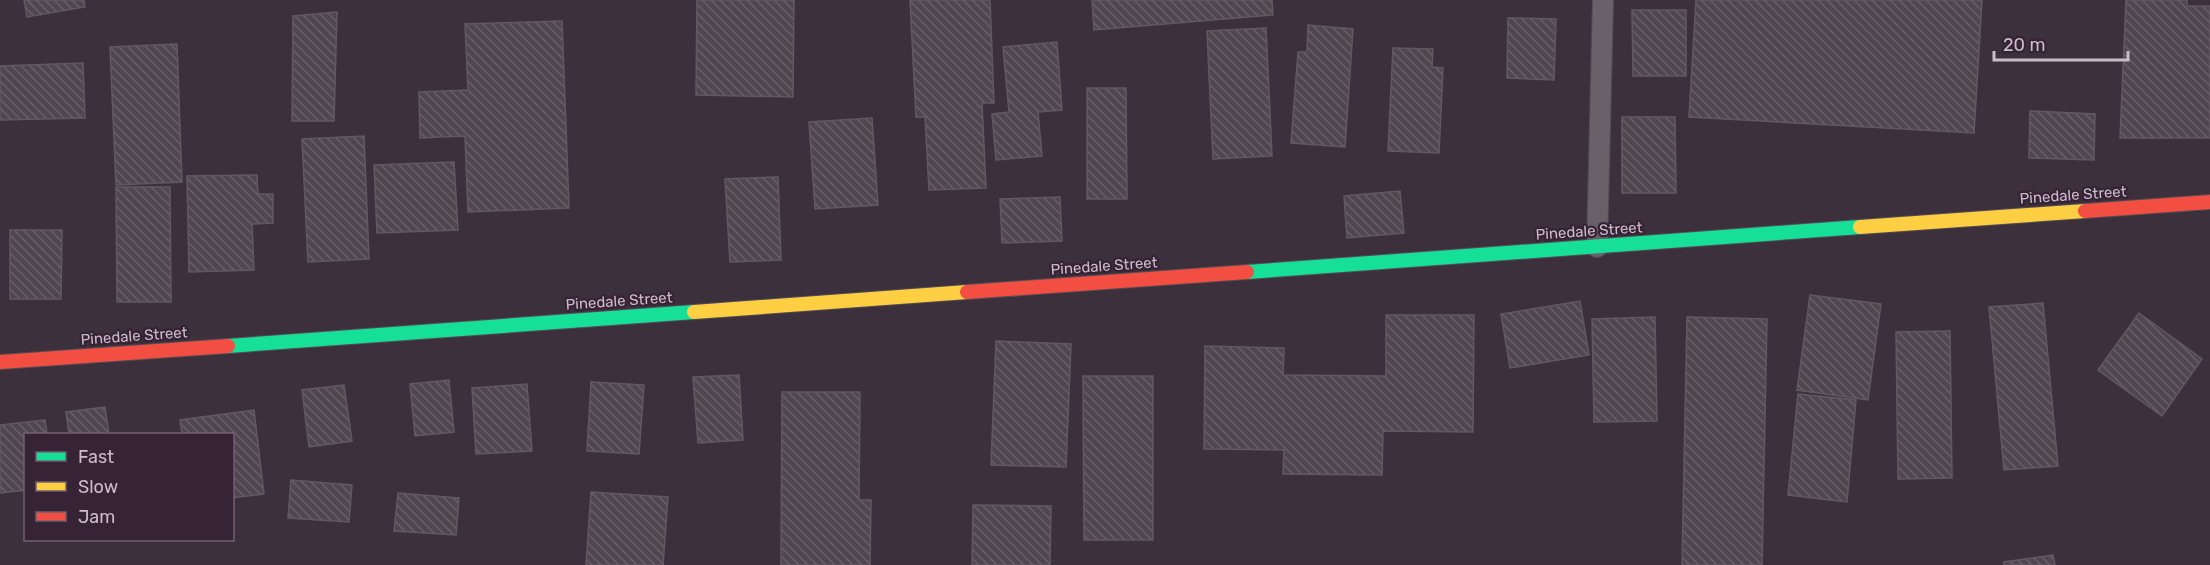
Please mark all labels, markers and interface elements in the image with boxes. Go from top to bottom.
scale bar [1994,24,2128,62]
text: 20 m [2003,34,2045,56]
street label: Pinedale Street [2019,182,2127,208]
street label: Pinedale Street [1535,218,1643,244]
street label: Pinedale Street [1050,253,1158,279]
street label: Pinedale Street [565,288,673,314]
street label: Pinedale Street [80,323,188,349]
legend [24,433,234,541]
text: Fast [78,446,114,468]
text: Slow [78,476,118,498]
text: Jam [78,506,115,528]

